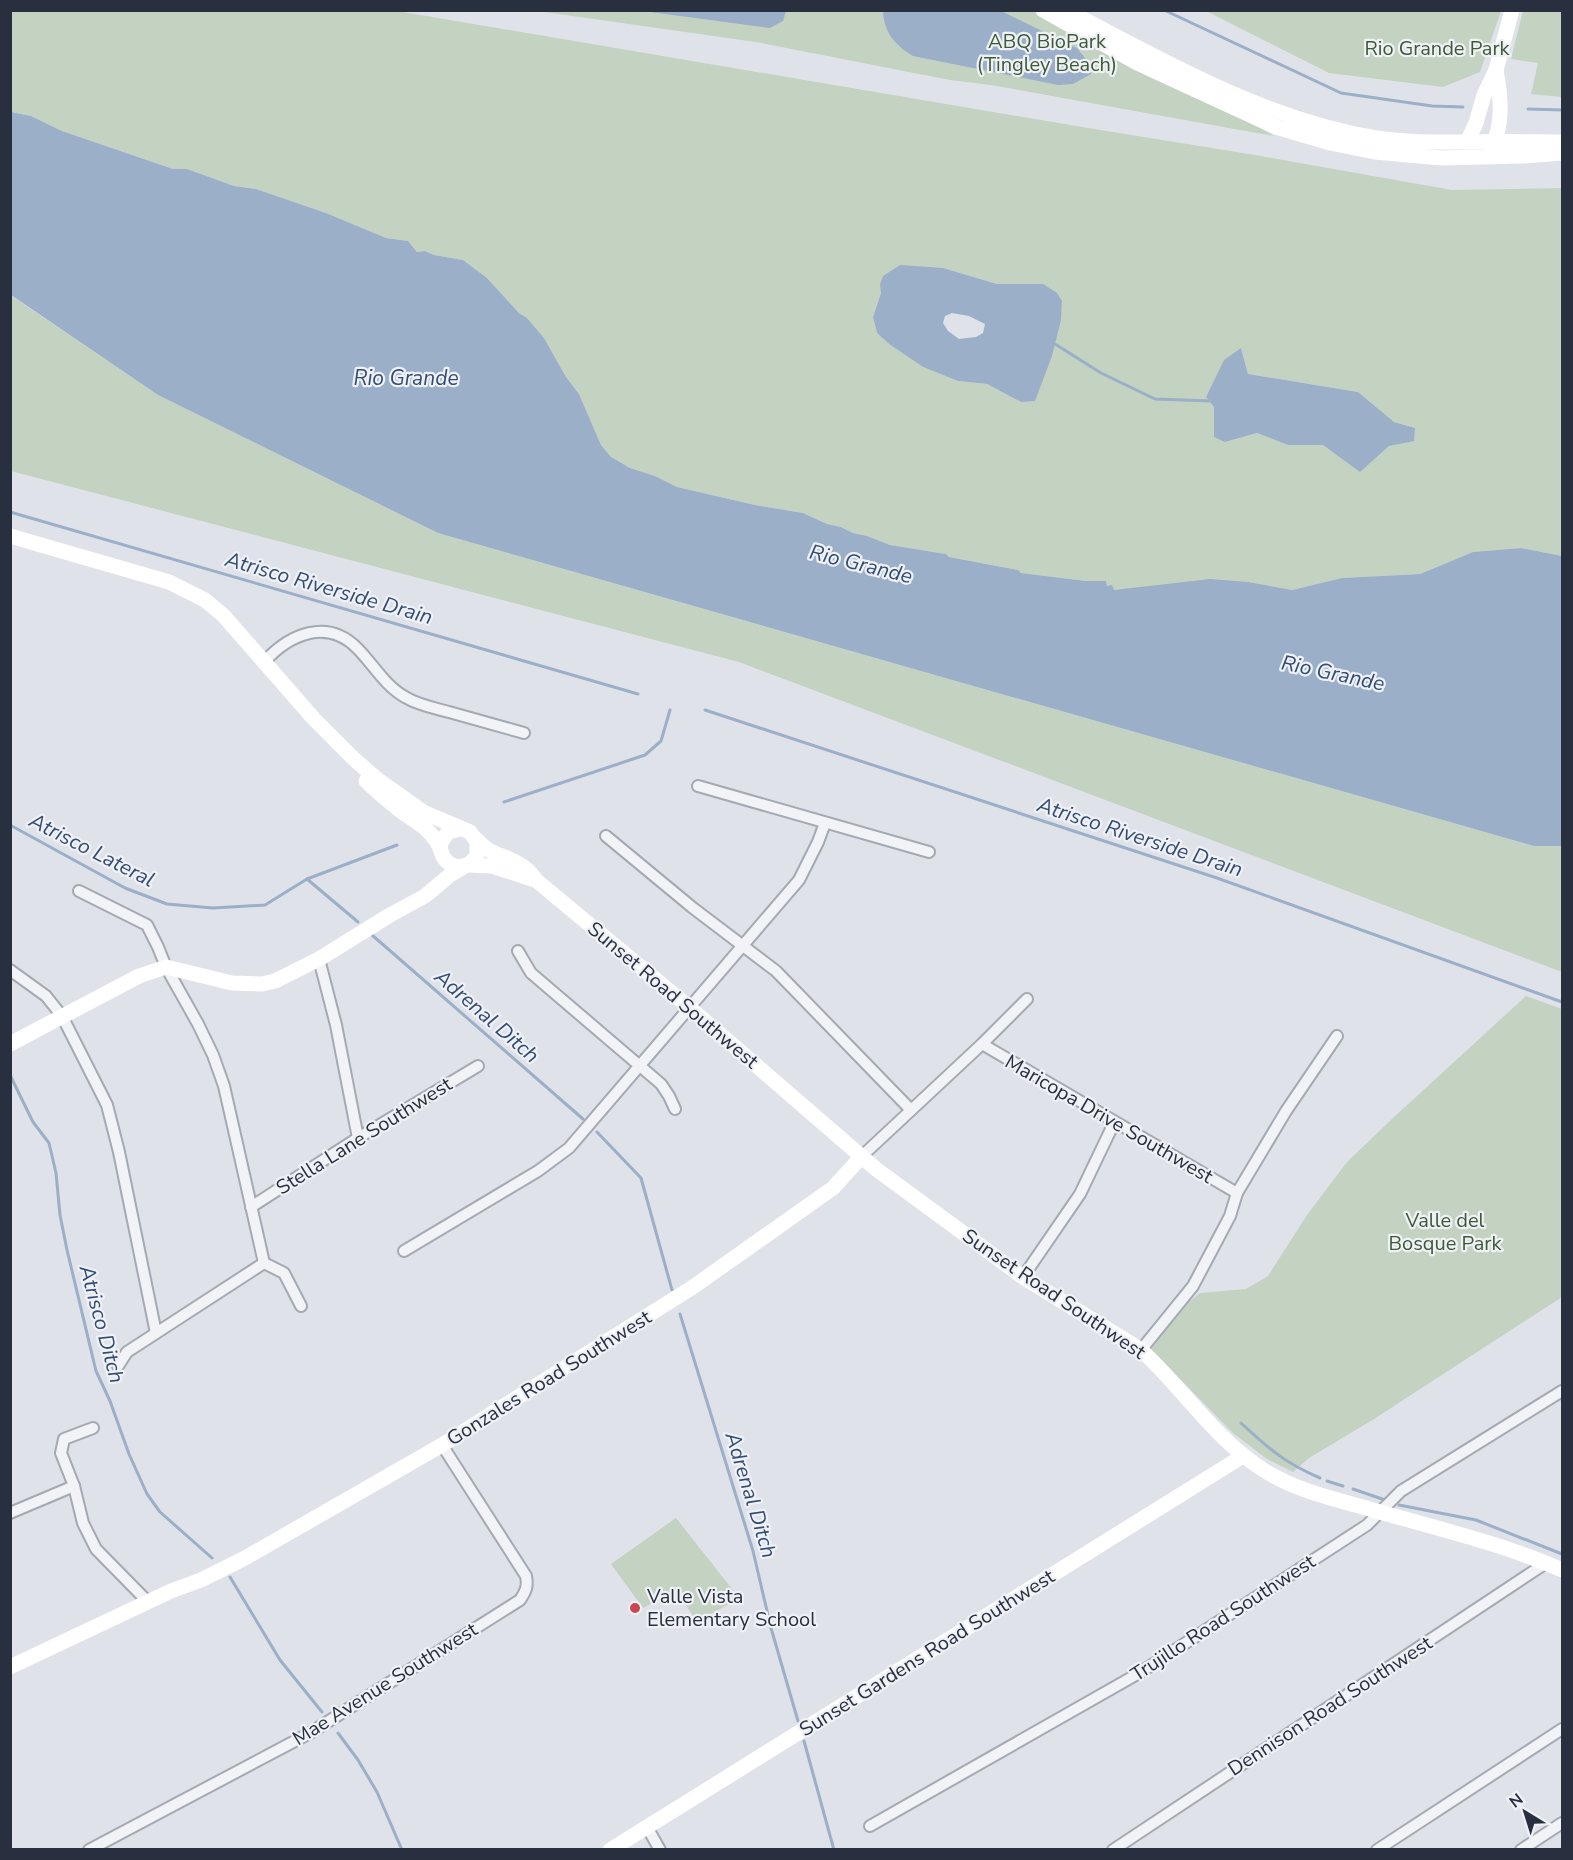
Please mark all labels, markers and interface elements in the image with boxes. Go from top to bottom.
park label: ABQ BioPark (Tingley Beach) [977,28,1117,78]
park label: Rio Grande Park [1364,35,1511,62]
water label: Rio Grande [353,364,459,392]
water label: Rio Grande [807,538,915,590]
water label: Atrisco Riverside Drain [221,545,436,631]
water label: Rio Grande [1279,648,1387,698]
water label: Atrisco Riverside Drain [1033,790,1246,883]
water label: Atrisco Lateral [24,806,159,894]
street label: Sunset Road Southwest [582,915,765,1075]
water label: Adrenal Ditch [428,962,545,1069]
street label: Maricopa Drive Southwest [1000,1048,1219,1190]
street label: Stella Lane Southwest [271,1070,458,1201]
park label: Valle del Bosque Park [1389,1207,1502,1257]
street label: Sunset Road Southwest [957,1223,1152,1366]
water label: Atrisco Ditch [73,1261,131,1386]
street label: Gonzales Road Southwest [442,1303,657,1452]
water label: Adrenal Ditch [718,1428,783,1561]
street label: Trujillo Road Southwest [1126,1548,1321,1688]
street label: Sunset Gardens Road Southwest [794,1563,1061,1743]
place label: Valle Vista Elementary School [646,1583,816,1633]
marker: Valle Vista Elementary School [628,1601,642,1615]
street label: Mae Avenue Southwest [287,1615,483,1752]
street label: Dennison Road Southwest [1223,1629,1438,1782]
north arrow [1495,1782,1555,1842]
text: N [1505,1789,1528,1813]

